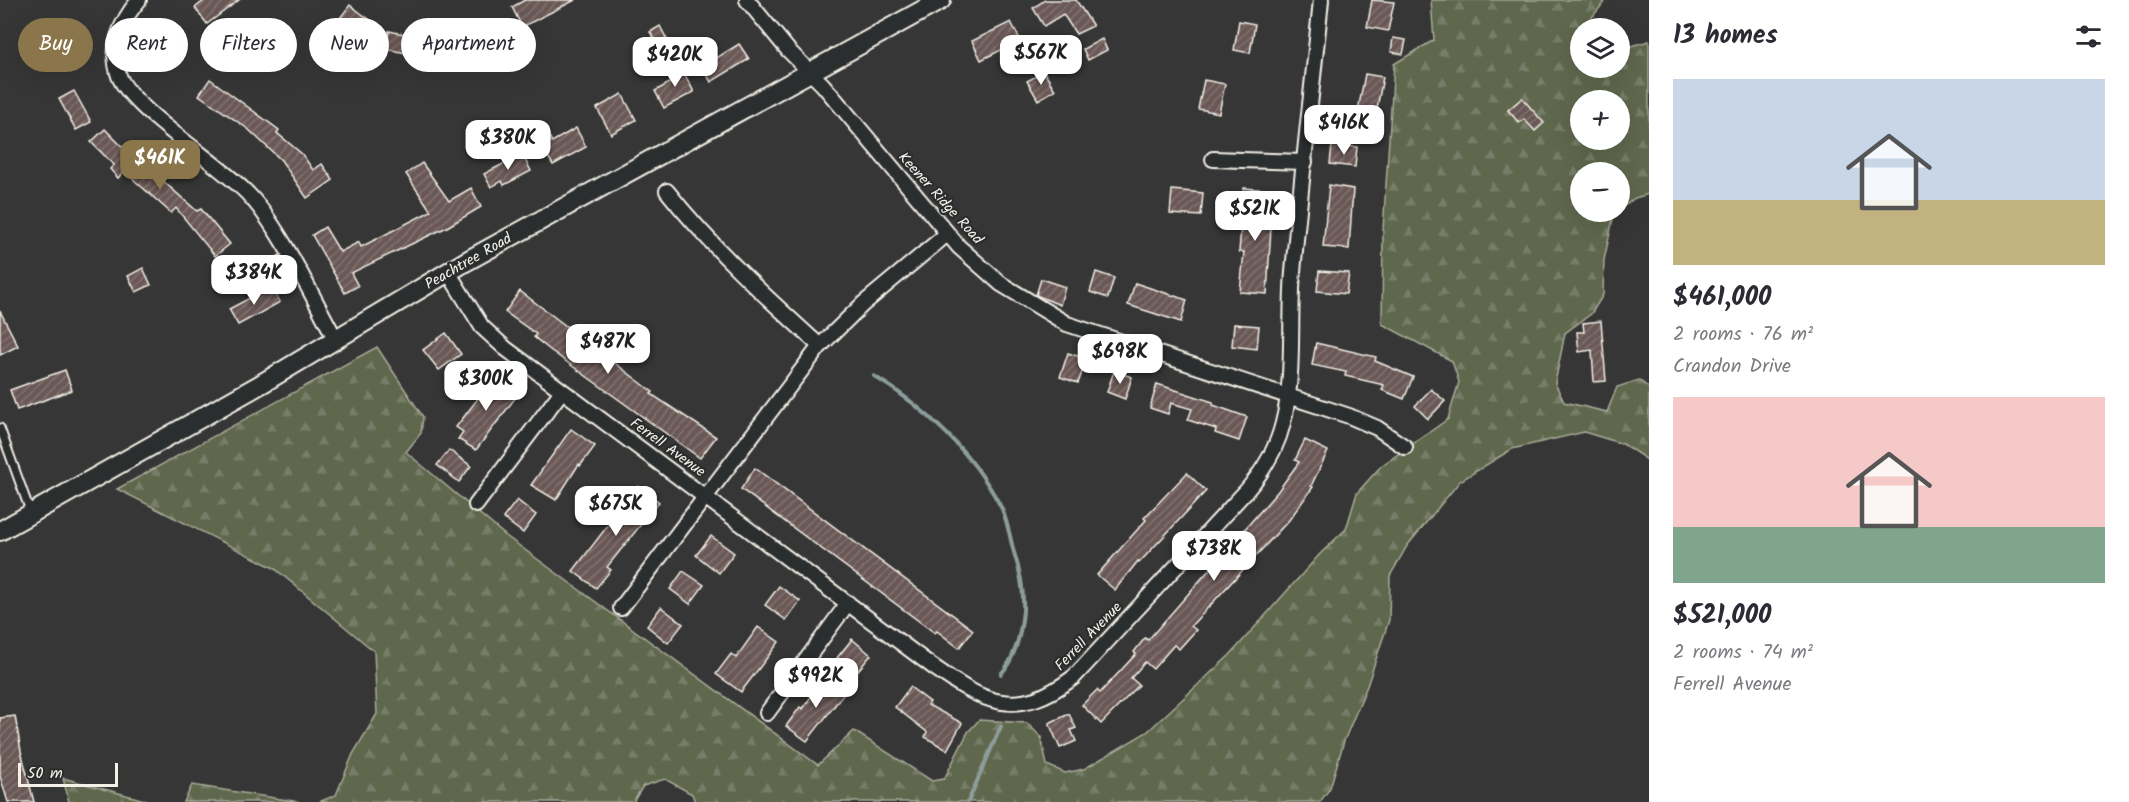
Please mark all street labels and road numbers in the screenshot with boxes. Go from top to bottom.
street label: Keener Ridge Road [892,147,989,251]
street label: Peachtree Road [420,227,517,297]
street label: Ferrell Avenue [624,412,711,484]
street label: Ferrell Avenue [1049,596,1128,677]

